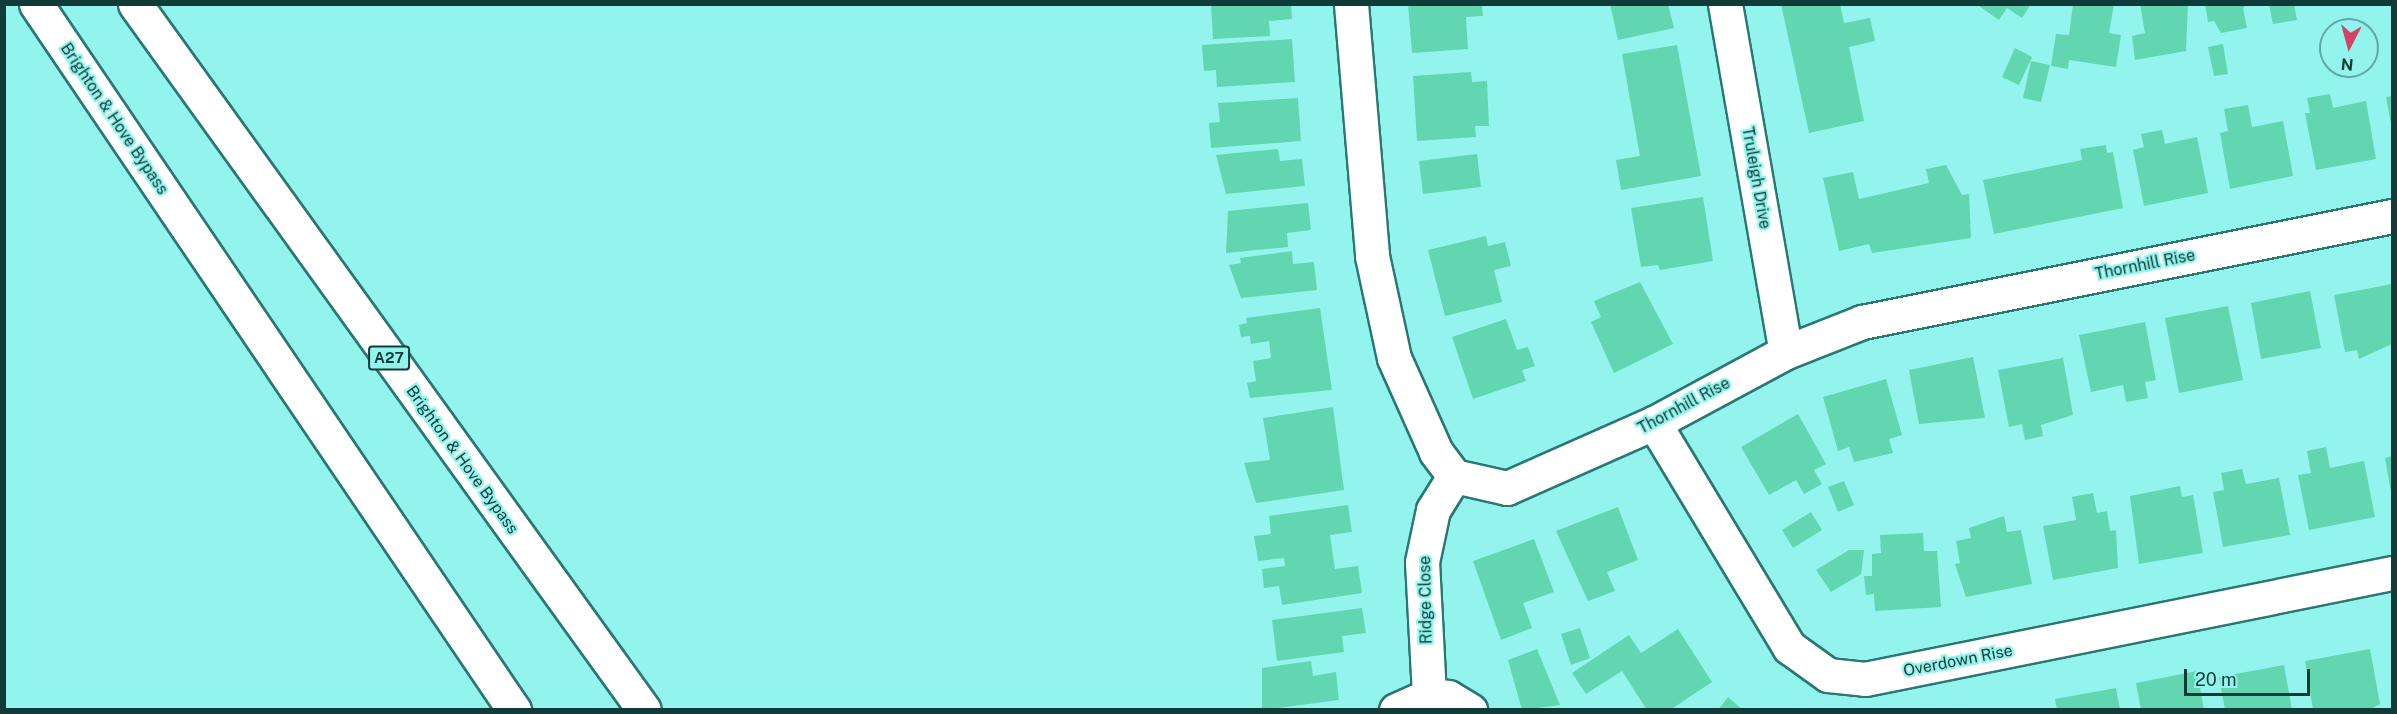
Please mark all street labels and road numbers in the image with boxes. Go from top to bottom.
street label: Brighton & Hove Bypass [56,40,172,198]
street label: Truleigh Drive [1738,125,1774,231]
street label: Thornhill Rise [2093,246,2197,284]
road number: A27 [368,346,410,370]
street label: Thornhill Rise [1635,374,1733,438]
street label: Brighton & Hove Bypass [402,382,522,538]
street label: Ridge Close [1416,556,1436,644]
street label: Overdown Rise [1902,641,2014,681]

